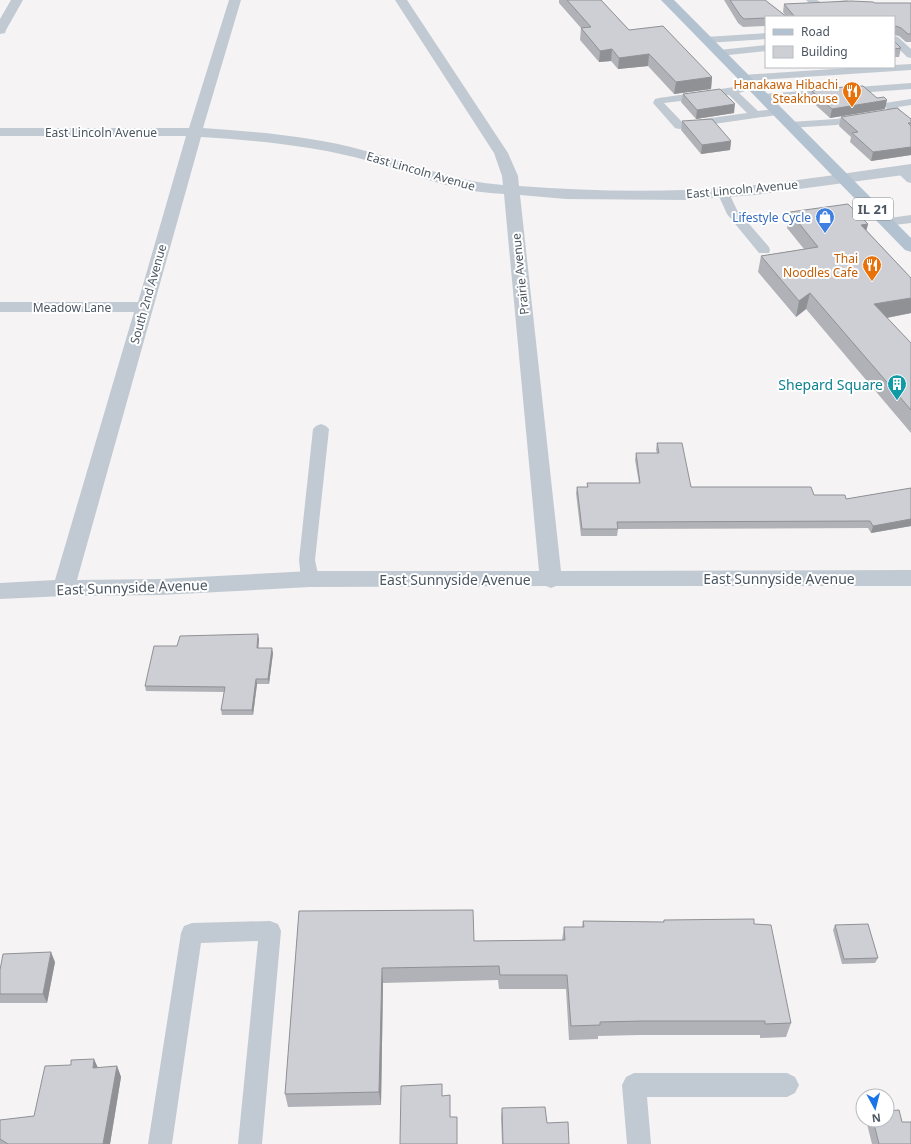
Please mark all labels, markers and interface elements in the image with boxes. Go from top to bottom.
legend [765,16,895,68]
text: Road [801,23,830,40]
text: Building [801,43,848,60]
place label: Hanakawa Hibachi Steakhouse [733,76,838,107]
restaurant icon: Hanakawa Hibachi Steakhouse [841,80,863,108]
street label: East Lincoln Avenue [45,124,157,141]
street label: East Lincoln Avenue [365,147,477,195]
street label: East Lincoln Avenue [685,176,799,202]
road number: IL 21 [853,198,893,220]
shop icon: Lifestyle Cycle [814,206,836,234]
place label: Lifestyle Cycle [732,209,811,226]
street label: Prairie Avenue [507,232,533,316]
street label: South 2nd Avenue [126,242,170,346]
place label: Thai Noodles Cafe [783,250,858,281]
restaurant icon: Thai Noodles Cafe [861,254,883,282]
street label: Meadow Lane [33,299,111,316]
building icon: Shepard Square [886,373,908,401]
place label: Shepard Square [778,375,883,394]
street label: East Sunnyside Avenue [703,569,855,588]
street label: East Sunnyside Avenue [379,570,531,589]
street label: East Sunnyside Avenue [56,575,208,599]
north arrow [855,1088,895,1128]
text: N [871,1110,882,1126]

